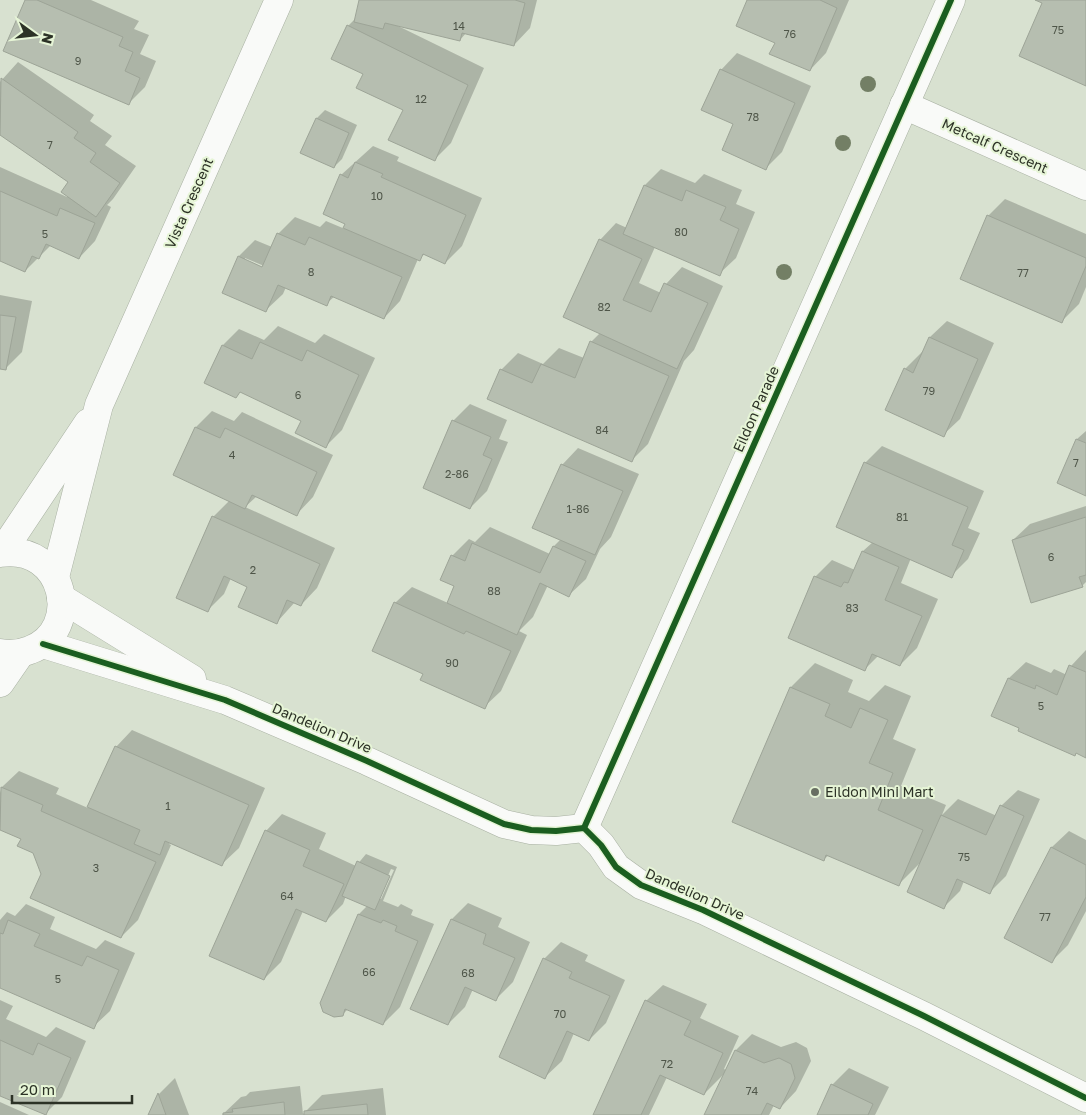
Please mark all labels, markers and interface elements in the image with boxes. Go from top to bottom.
north arrow [10,10,60,60]
house number: 14 [453,19,465,32]
house number: 75 [1052,23,1064,36]
house number: 76 [784,27,797,40]
text: N [38,31,58,46]
house number: 9 [75,54,81,67]
house number: 12 [415,92,427,105]
house number: 78 [747,110,760,123]
street label: Metcalf Crescent [940,115,1051,177]
house number: 7 [47,138,53,151]
street label: Vista Crescent [161,155,216,251]
house number: 10 [371,189,383,202]
house number: 80 [674,225,688,238]
house number: 5 [42,227,48,240]
house number: 8 [308,265,315,278]
house number: 77 [1017,266,1029,279]
house number: 82 [597,300,611,313]
street label: Eildon Parade [729,363,782,455]
house number: 79 [923,384,935,397]
house number: 6 [295,388,302,401]
house number: 84 [595,423,609,436]
house number: 4 [229,448,236,461]
house number: 7 [1073,456,1079,469]
house number: 2-86 [445,467,469,480]
house number: 1-86 [567,502,590,515]
house number: 81 [896,510,908,523]
house number: 6 [1048,550,1055,563]
house number: 2 [250,563,256,576]
house number: 88 [487,584,501,597]
house number: 83 [845,601,859,614]
house number: 90 [445,656,459,669]
street label: Dandelion Drive [270,699,375,756]
house number: 5 [1038,699,1044,712]
place label: Eildon Mini Mart [825,783,934,800]
marker: Eildon Mini Mart [809,786,821,798]
house number: 1 [165,799,171,812]
house number: 75 [958,850,970,863]
house number: 3 [93,861,99,874]
street label: Dandelion Drive [643,864,747,923]
house number: 64 [280,889,294,902]
house number: 77 [1039,910,1051,923]
house number: 66 [362,965,376,978]
house number: 68 [461,966,475,979]
house number: 5 [55,972,61,985]
house number: 70 [554,1007,567,1020]
house number: 72 [661,1057,673,1070]
scale bar [12,1072,132,1104]
text: 20 m [20,1080,55,1098]
house number: 74 [746,1084,759,1097]

